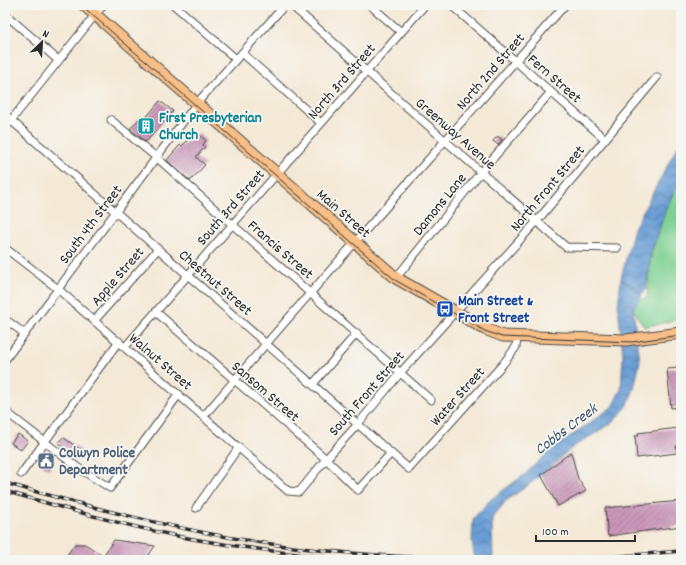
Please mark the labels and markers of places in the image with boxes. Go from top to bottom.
place label: First Presbyterian Church [159,108,262,147]
building icon: First Presbyterian Church [136,116,156,136]
place label: Main Street & Front Street [458,291,534,330]
bus stop icon: Main Street & Front Street [435,299,455,319]
place label: Colwyn Police Department [59,443,136,482]
public building icon: Colwyn Police Department [36,451,56,471]

